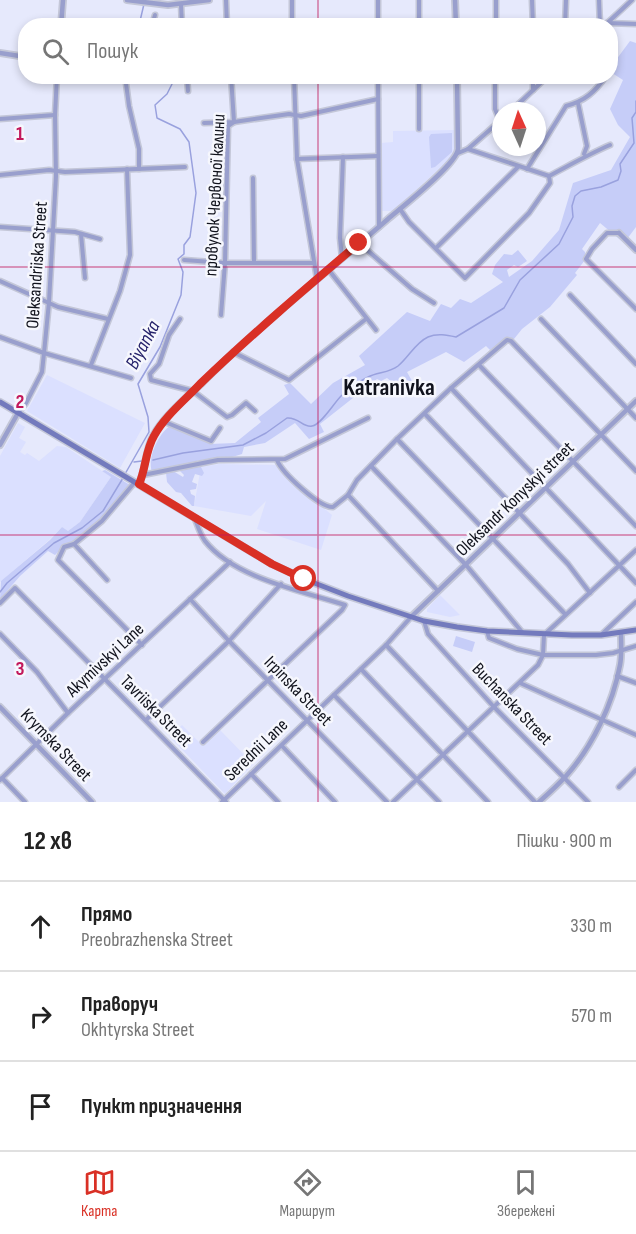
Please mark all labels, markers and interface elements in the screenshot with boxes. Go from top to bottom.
search box [18,18,618,84]
icon: search [39,35,72,68]
text: Пошук [87,38,138,65]
north arrow [492,102,546,156]
street label: провулок Червоної калини [200,113,230,277]
text: 1 [16,122,24,146]
street label: Oleksandriiska Street [22,200,52,329]
route end [345,229,371,255]
water label: Biyanka [120,317,166,373]
district label: Katranivka [343,373,435,402]
text: 2 [16,390,24,414]
street label: Oleksandr Konyskyi street [452,437,579,561]
route start [290,565,316,591]
street label: Akymivskyi Lane [61,619,148,702]
street label: Irpinska Street [260,652,337,730]
text: 3 [16,657,25,681]
street label: Buchanska Street [468,659,557,750]
street label: Tavriiska Street [116,671,197,752]
street label: Krymska Street [16,704,96,786]
street label: Serednii Lane [220,715,292,785]
text: 12 хв [24,826,72,857]
text: Пішки · 900 m [517,829,612,853]
text: Прямо [81,901,132,928]
icon: ahead [24,910,57,943]
text: 330 m [570,914,612,938]
text: Preobrazhenska Street [81,928,233,952]
text: Праворуч [81,991,158,1018]
icon: right [24,1000,57,1033]
text: 570 m [571,1004,612,1028]
text: Okhtyrska Street [81,1018,194,1042]
icon: arrive [24,1090,57,1123]
text: Пункт призначення [81,1093,242,1120]
tab: Карта [81,1166,117,1221]
tab: Маршрут [280,1166,335,1221]
tab: Збережені [497,1166,555,1221]

